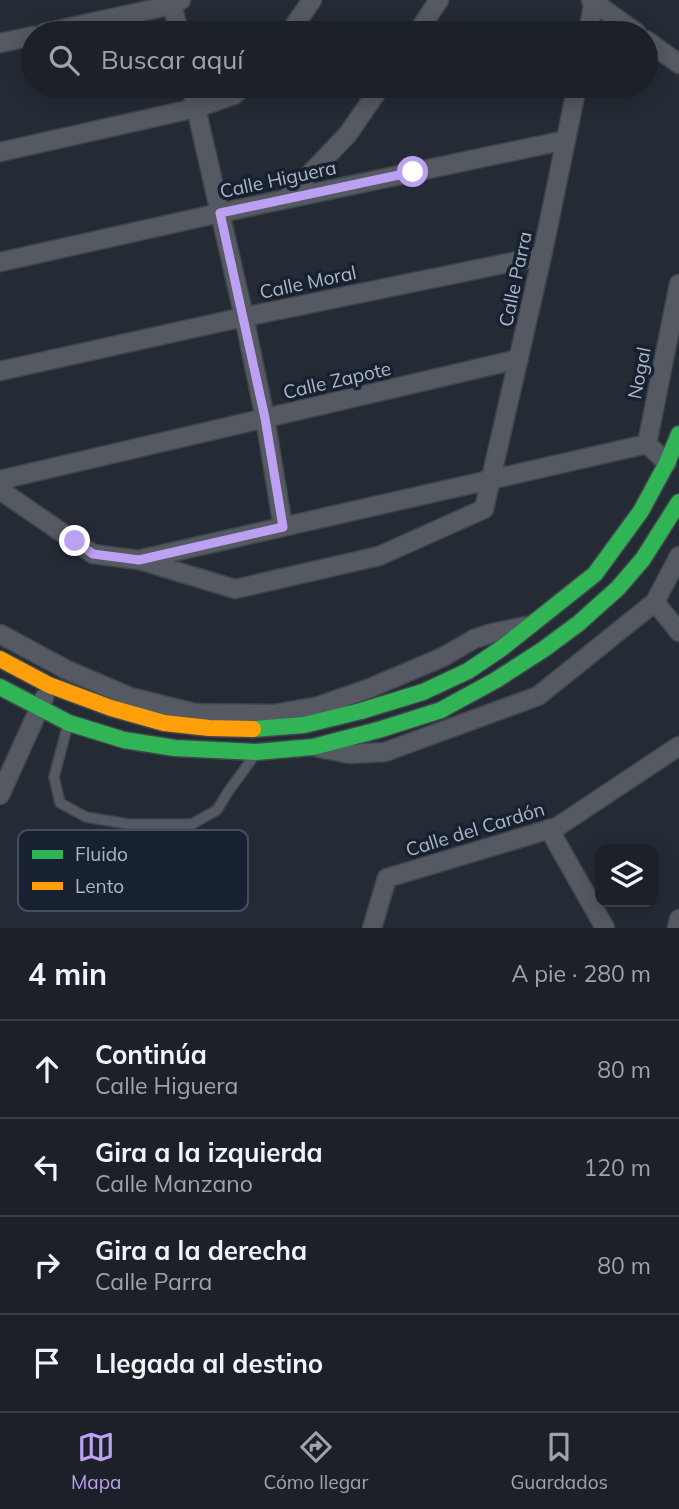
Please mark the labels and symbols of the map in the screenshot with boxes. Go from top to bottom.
street label: Calle Higuera [218,155,338,203]
route start [397,156,428,187]
street label: Calle Parra [493,229,537,329]
street label: Calle Moral [257,260,359,304]
street label: Nogal [622,345,656,401]
street label: Calle Zapote [281,356,393,404]
route end [59,525,90,556]
street label: Calle del Cardón [403,796,547,862]
legend [18,830,248,911]
text: Fluido [75,842,128,866]
text: Lento [75,874,124,898]

